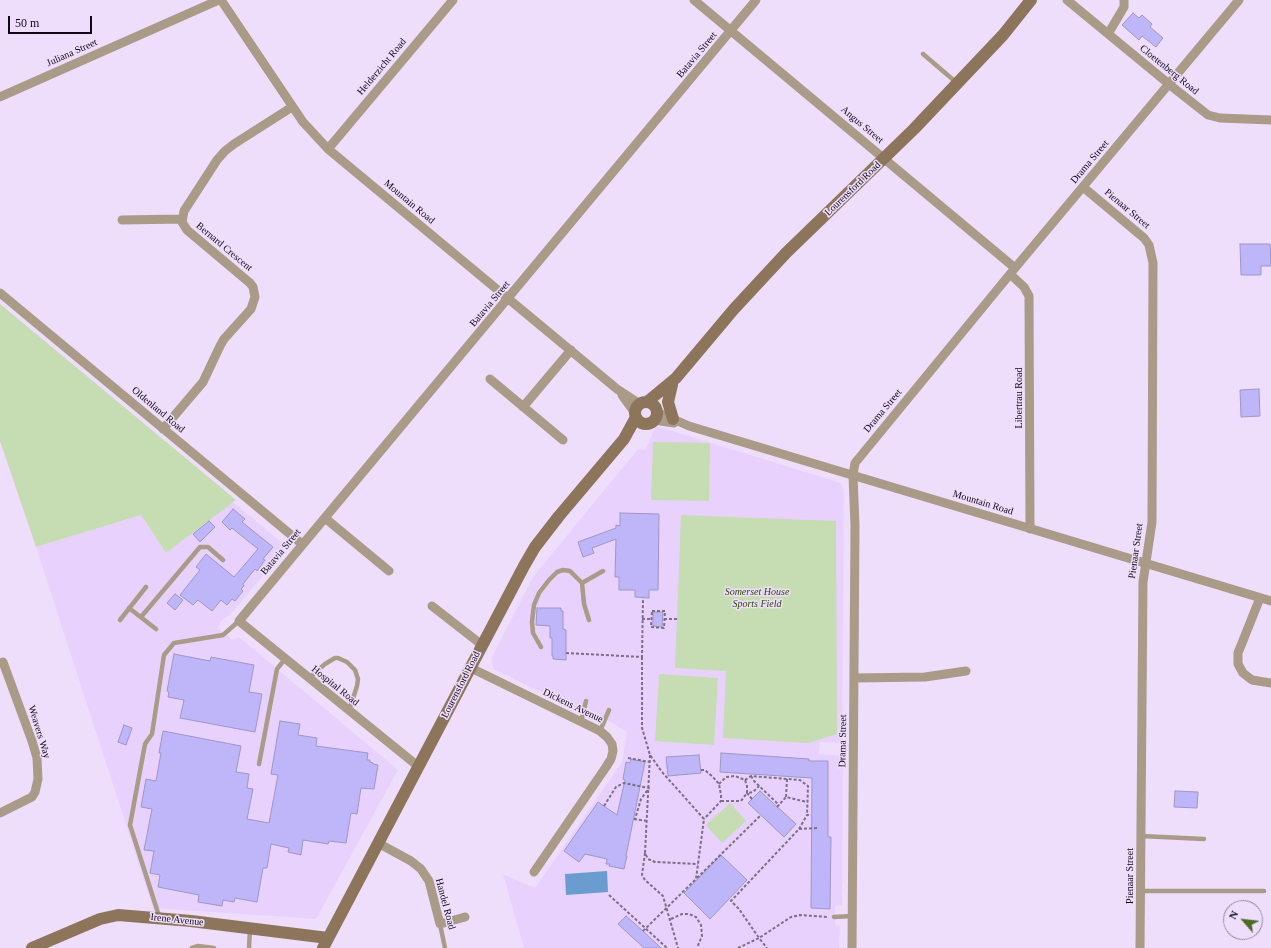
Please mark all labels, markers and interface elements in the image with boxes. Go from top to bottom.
scale bar [10,8,94,34]
text: 50 m [15,16,39,30]
street label: Batavia Street [674,30,720,80]
street label: Helderzicht Road [355,36,409,98]
street label: Juliana Street [45,37,99,69]
street label: Cloetenberg Road [1137,43,1201,97]
street label: Angus Street [838,104,886,146]
street label: Drama Street [1068,138,1112,186]
street label: Lourensford Road [823,159,883,219]
street label: Mountain Road [381,177,437,227]
street label: Pienaar Street [1102,186,1152,232]
street label: Bernard Crescent [193,220,255,274]
street label: Batavia Street [467,279,513,329]
street label: Libertrau Road [1013,368,1025,428]
street label: Oldenland Road [129,384,187,436]
street label: Drama Street [861,387,905,435]
street label: Mountain Road [951,488,1015,518]
street label: Pienaar Street [1126,523,1146,579]
street label: Batavia Street [258,527,304,577]
park label: Somerset House Sports Field [725,586,789,610]
street label: Lourensford Road [439,650,483,720]
street label: Hospital Road [309,663,361,709]
street label: Dickens Avenue [541,686,605,726]
street label: Weavers Way [25,704,53,760]
street label: Drama Street [837,714,849,768]
street label: Pienaar Street [1124,848,1136,904]
street label: Handel Road [432,877,458,931]
north arrow [1223,900,1263,940]
text: N [1226,909,1240,921]
street label: Irene Avenue [150,911,204,929]

